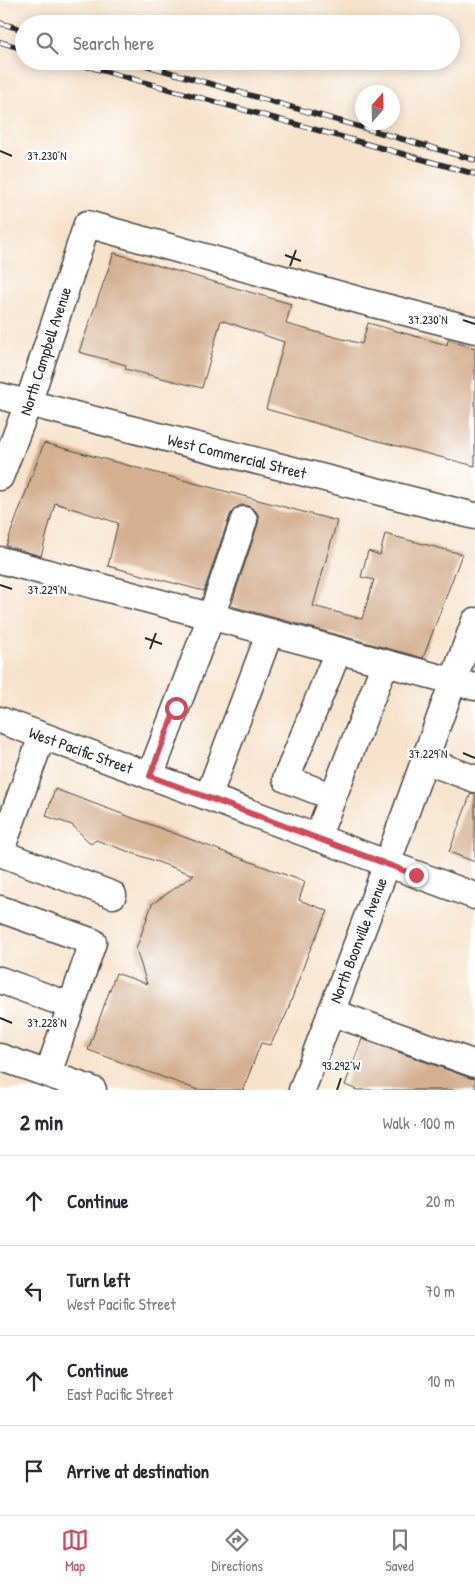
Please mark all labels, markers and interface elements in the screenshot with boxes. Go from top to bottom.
search box [15,15,460,70]
icon: search [33,29,61,57]
text: Search here [73,30,154,56]
north arrow [355,85,400,130]
text: 37.230°N [27,147,67,164]
street label: North Campbell Avenue [14,283,76,418]
text: 37.230°N [408,311,448,328]
street label: West Commercial Street [165,428,309,484]
text: 37.229°N [28,581,66,598]
route start [165,697,188,720]
street label: West Pacific Street [26,721,136,779]
text: 37.229°N [409,745,447,762]
route end [405,864,428,887]
street label: North Boonville Avenue [324,873,392,1006]
text: 37.228°N [27,1014,67,1031]
text: 93.292°W [322,1057,361,1074]
text: 2 min [20,1108,63,1137]
text: Walk · 100 m [383,1112,455,1134]
icon: ahead [20,1187,48,1215]
text: Continue [67,1188,128,1214]
text: 20 m [426,1190,455,1212]
text: Turn left [67,1267,130,1293]
icon: left [20,1277,48,1305]
text: 70 m [425,1280,455,1302]
text: West Pacific Street [67,1293,176,1315]
text: Continue [67,1357,128,1383]
icon: ahead [20,1367,48,1395]
text: 10 m [427,1370,455,1392]
text: East Pacific Street [67,1383,173,1405]
icon: arrive [20,1457,48,1485]
text: Arrive at destination [67,1458,209,1484]
tab: Map [61,1526,89,1575]
tab: Directions [211,1526,263,1575]
tab: Saved [385,1526,414,1575]

